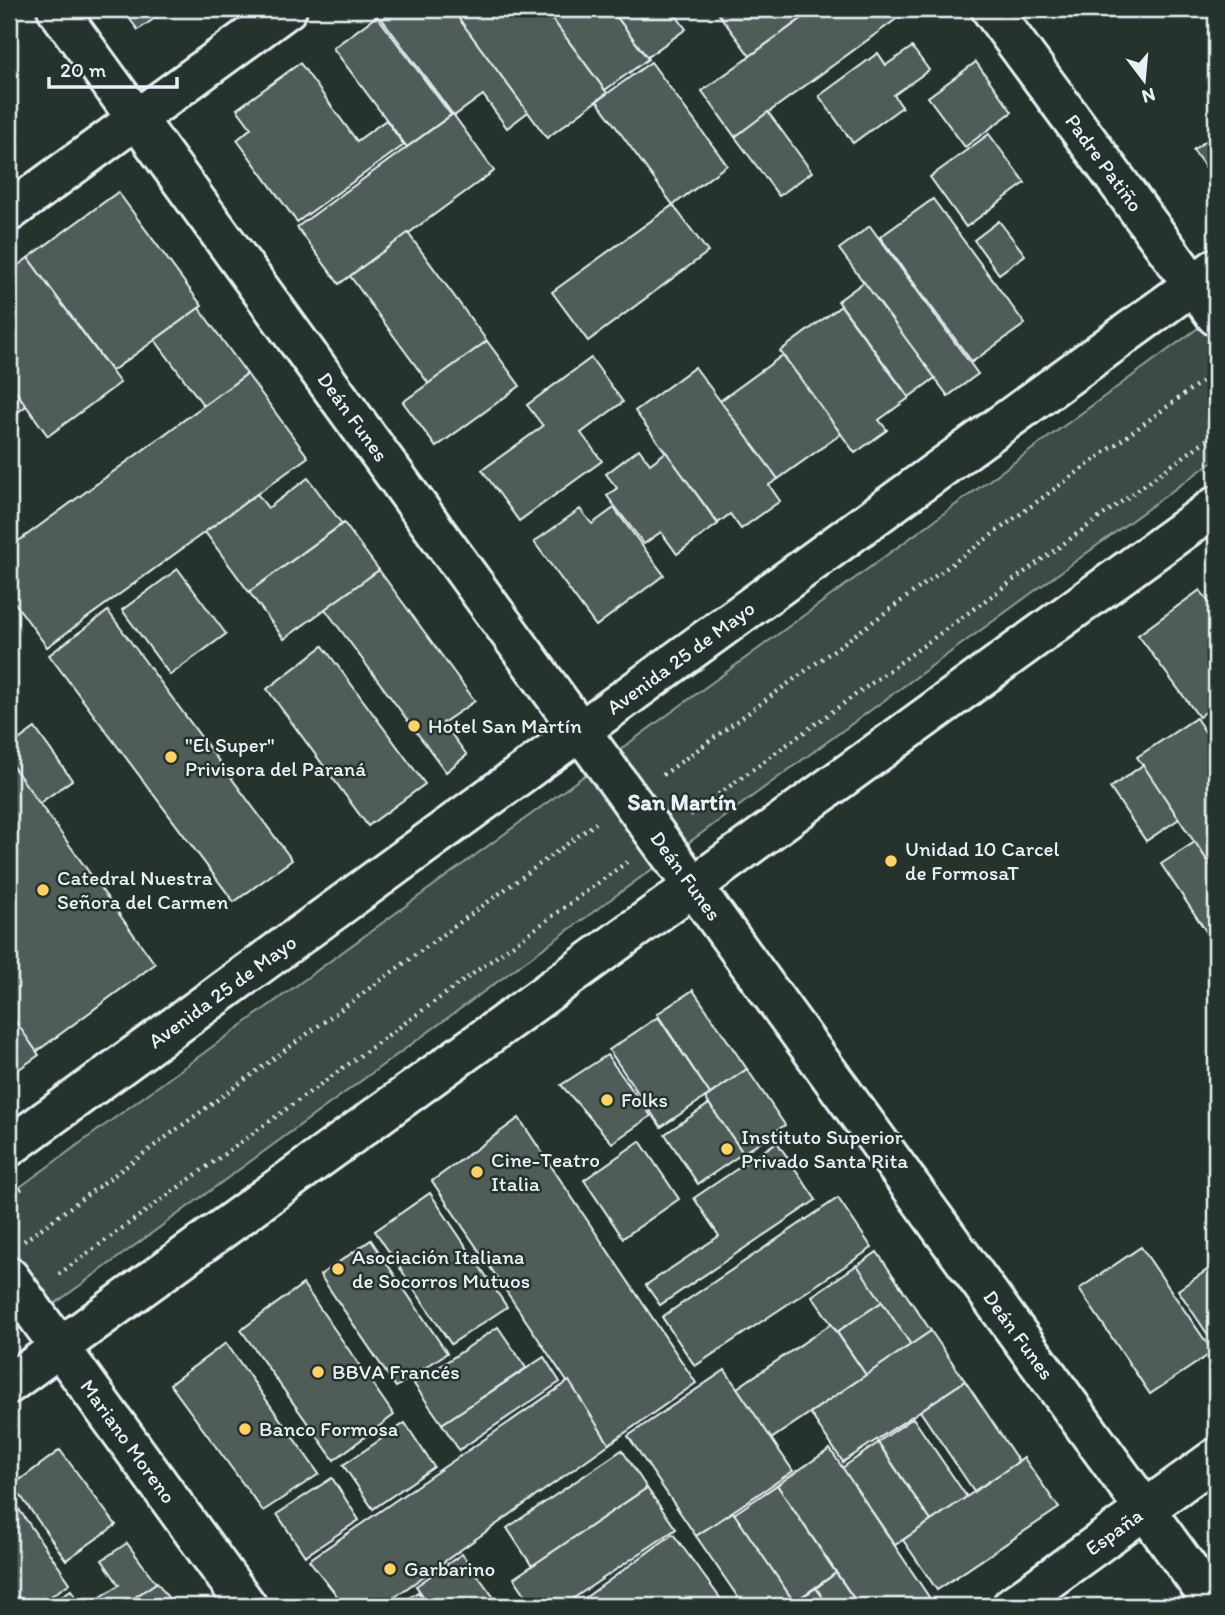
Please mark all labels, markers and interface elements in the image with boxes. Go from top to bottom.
scale bar [49,46,177,90]
north arrow [1110,46,1180,116]
text: 20 m [60,57,107,82]
text: N [1139,83,1158,109]
street label: Padre Patiño [1060,109,1148,217]
street label: Deán Funes [312,367,394,466]
street label: Avenida 25 de Mayo [602,595,759,720]
place label: Hotel San Martín [428,713,582,738]
marker: Hotel San Martín [406,718,422,734]
place label: "El Super" Privisora del Paraná [185,732,366,781]
marker: "El Super" Privisora del Paraná [163,749,179,765]
district label: San Martín [627,788,738,816]
street label: Deán Funes [645,826,727,925]
place label: Unidad 10 Carcel de FormosaT [905,836,1060,885]
marker: Unidad 10 Carcel de FormosaT [883,853,899,869]
place label: Catedral Nuestra Señora del Carmen [57,865,228,914]
marker: Catedral Nuestra Señora del Carmen [35,882,51,898]
street label: Avenida 25 de Mayo [143,929,301,1053]
place label: Folks [621,1087,668,1112]
marker: Folks [599,1092,615,1108]
place label: Instituto Superior Privado Santa Rita [741,1124,908,1173]
marker: Instituto Superior Privado Santa Rita [719,1141,735,1157]
place label: Cine-Teatro Italia [491,1147,600,1196]
marker: Cine-Teatro Italia [469,1164,485,1180]
place label: Asociación Italiana de Socorros Mutuos [352,1244,530,1293]
marker: Asociación Italiana de Socorros Mutuos [330,1261,346,1277]
street label: Deán Funes [978,1285,1060,1384]
place label: BBVA Francés [332,1359,460,1384]
marker: BBVA Francés [310,1364,326,1380]
street label: Mariano Moreno [75,1374,182,1508]
place label: Banco Formosa [259,1416,398,1441]
marker: Banco Formosa [237,1421,253,1437]
street label: España [1080,1503,1147,1561]
place label: Garbarino [404,1556,495,1581]
marker: Garbarino [382,1561,398,1577]

